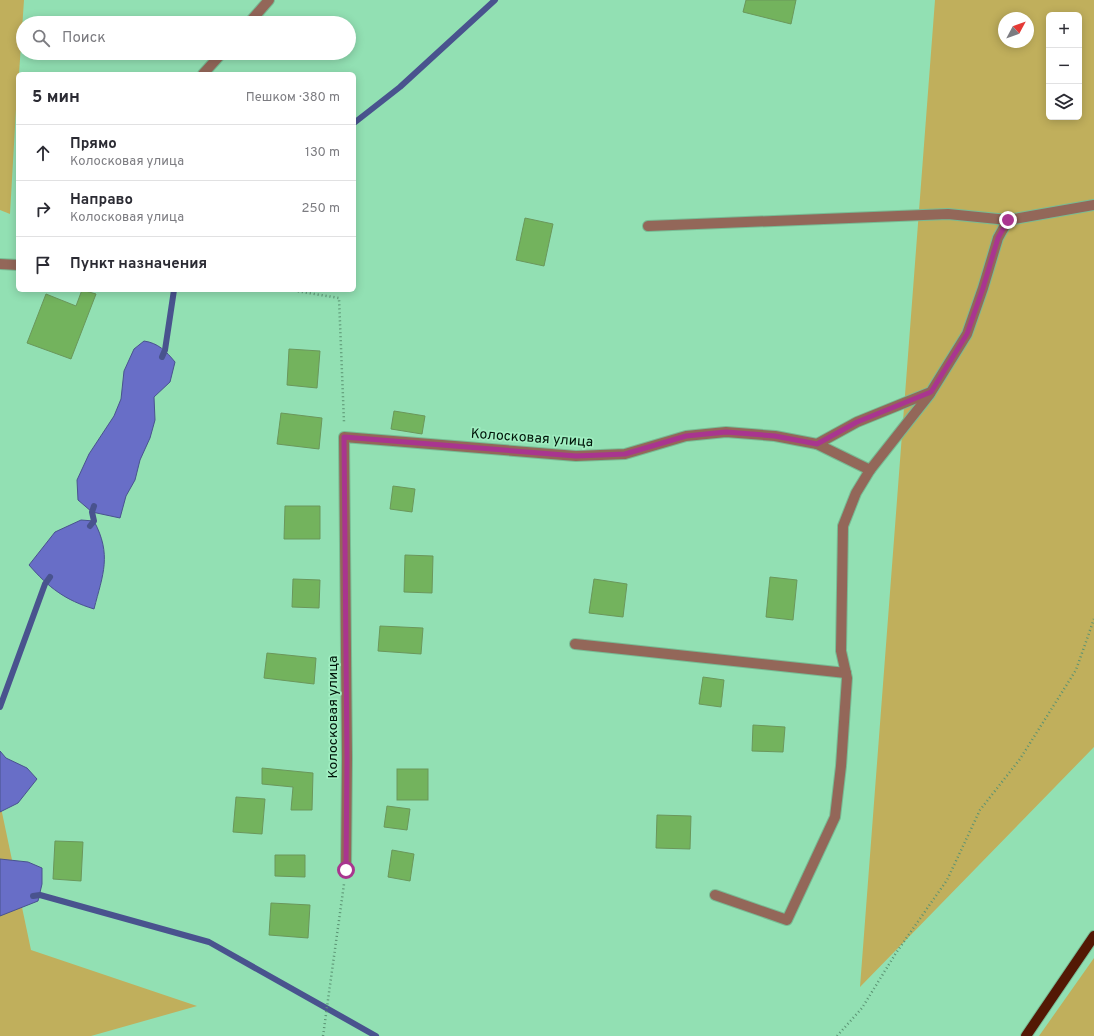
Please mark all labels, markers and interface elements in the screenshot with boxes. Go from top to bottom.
north arrow [998,12,1034,48]
map controls [1046,12,1082,120]
button: + [1046,12,1082,48]
search box [16,16,356,60]
icon: search [30,27,52,49]
text: Поиск [62,29,106,48]
button: − [1046,48,1082,84]
button: layers [1046,84,1082,120]
text: 5 мин [32,87,80,109]
text: Пешком · 380 m [246,90,340,106]
text: Прямо [70,135,117,154]
icon: ahead [32,142,54,164]
text: 130 m [305,145,340,161]
text: Колосковая улица [70,154,184,170]
text: Направо [70,191,133,210]
icon: right [32,198,54,220]
text: 250 m [302,201,340,217]
text: Колосковая улица [70,210,184,226]
route end [999,211,1017,229]
icon: arrive [32,254,54,276]
text: Пункт назначения [70,255,207,274]
street label: Колосковая улица [470,426,594,451]
street label: Колосковая улица [325,656,342,778]
route start [337,861,355,879]

